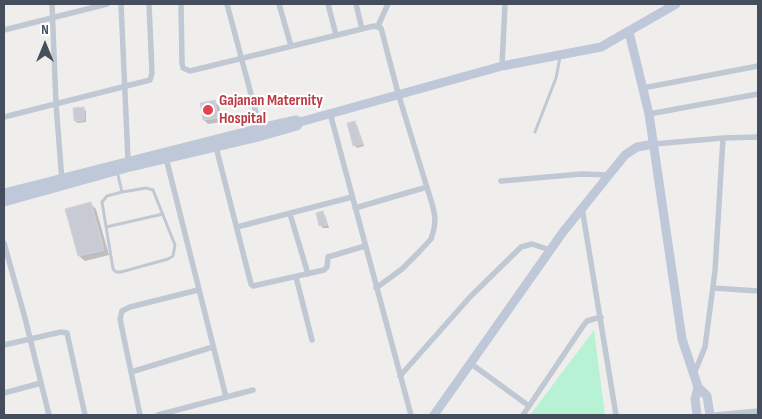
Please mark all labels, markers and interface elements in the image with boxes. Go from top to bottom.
north arrow [20,20,70,70]
text: N [41,21,49,38]
place label: Gajanan Maternity Hospital [219,91,323,129]
marker: Gajanan Maternity Hospital [201,103,215,117]

